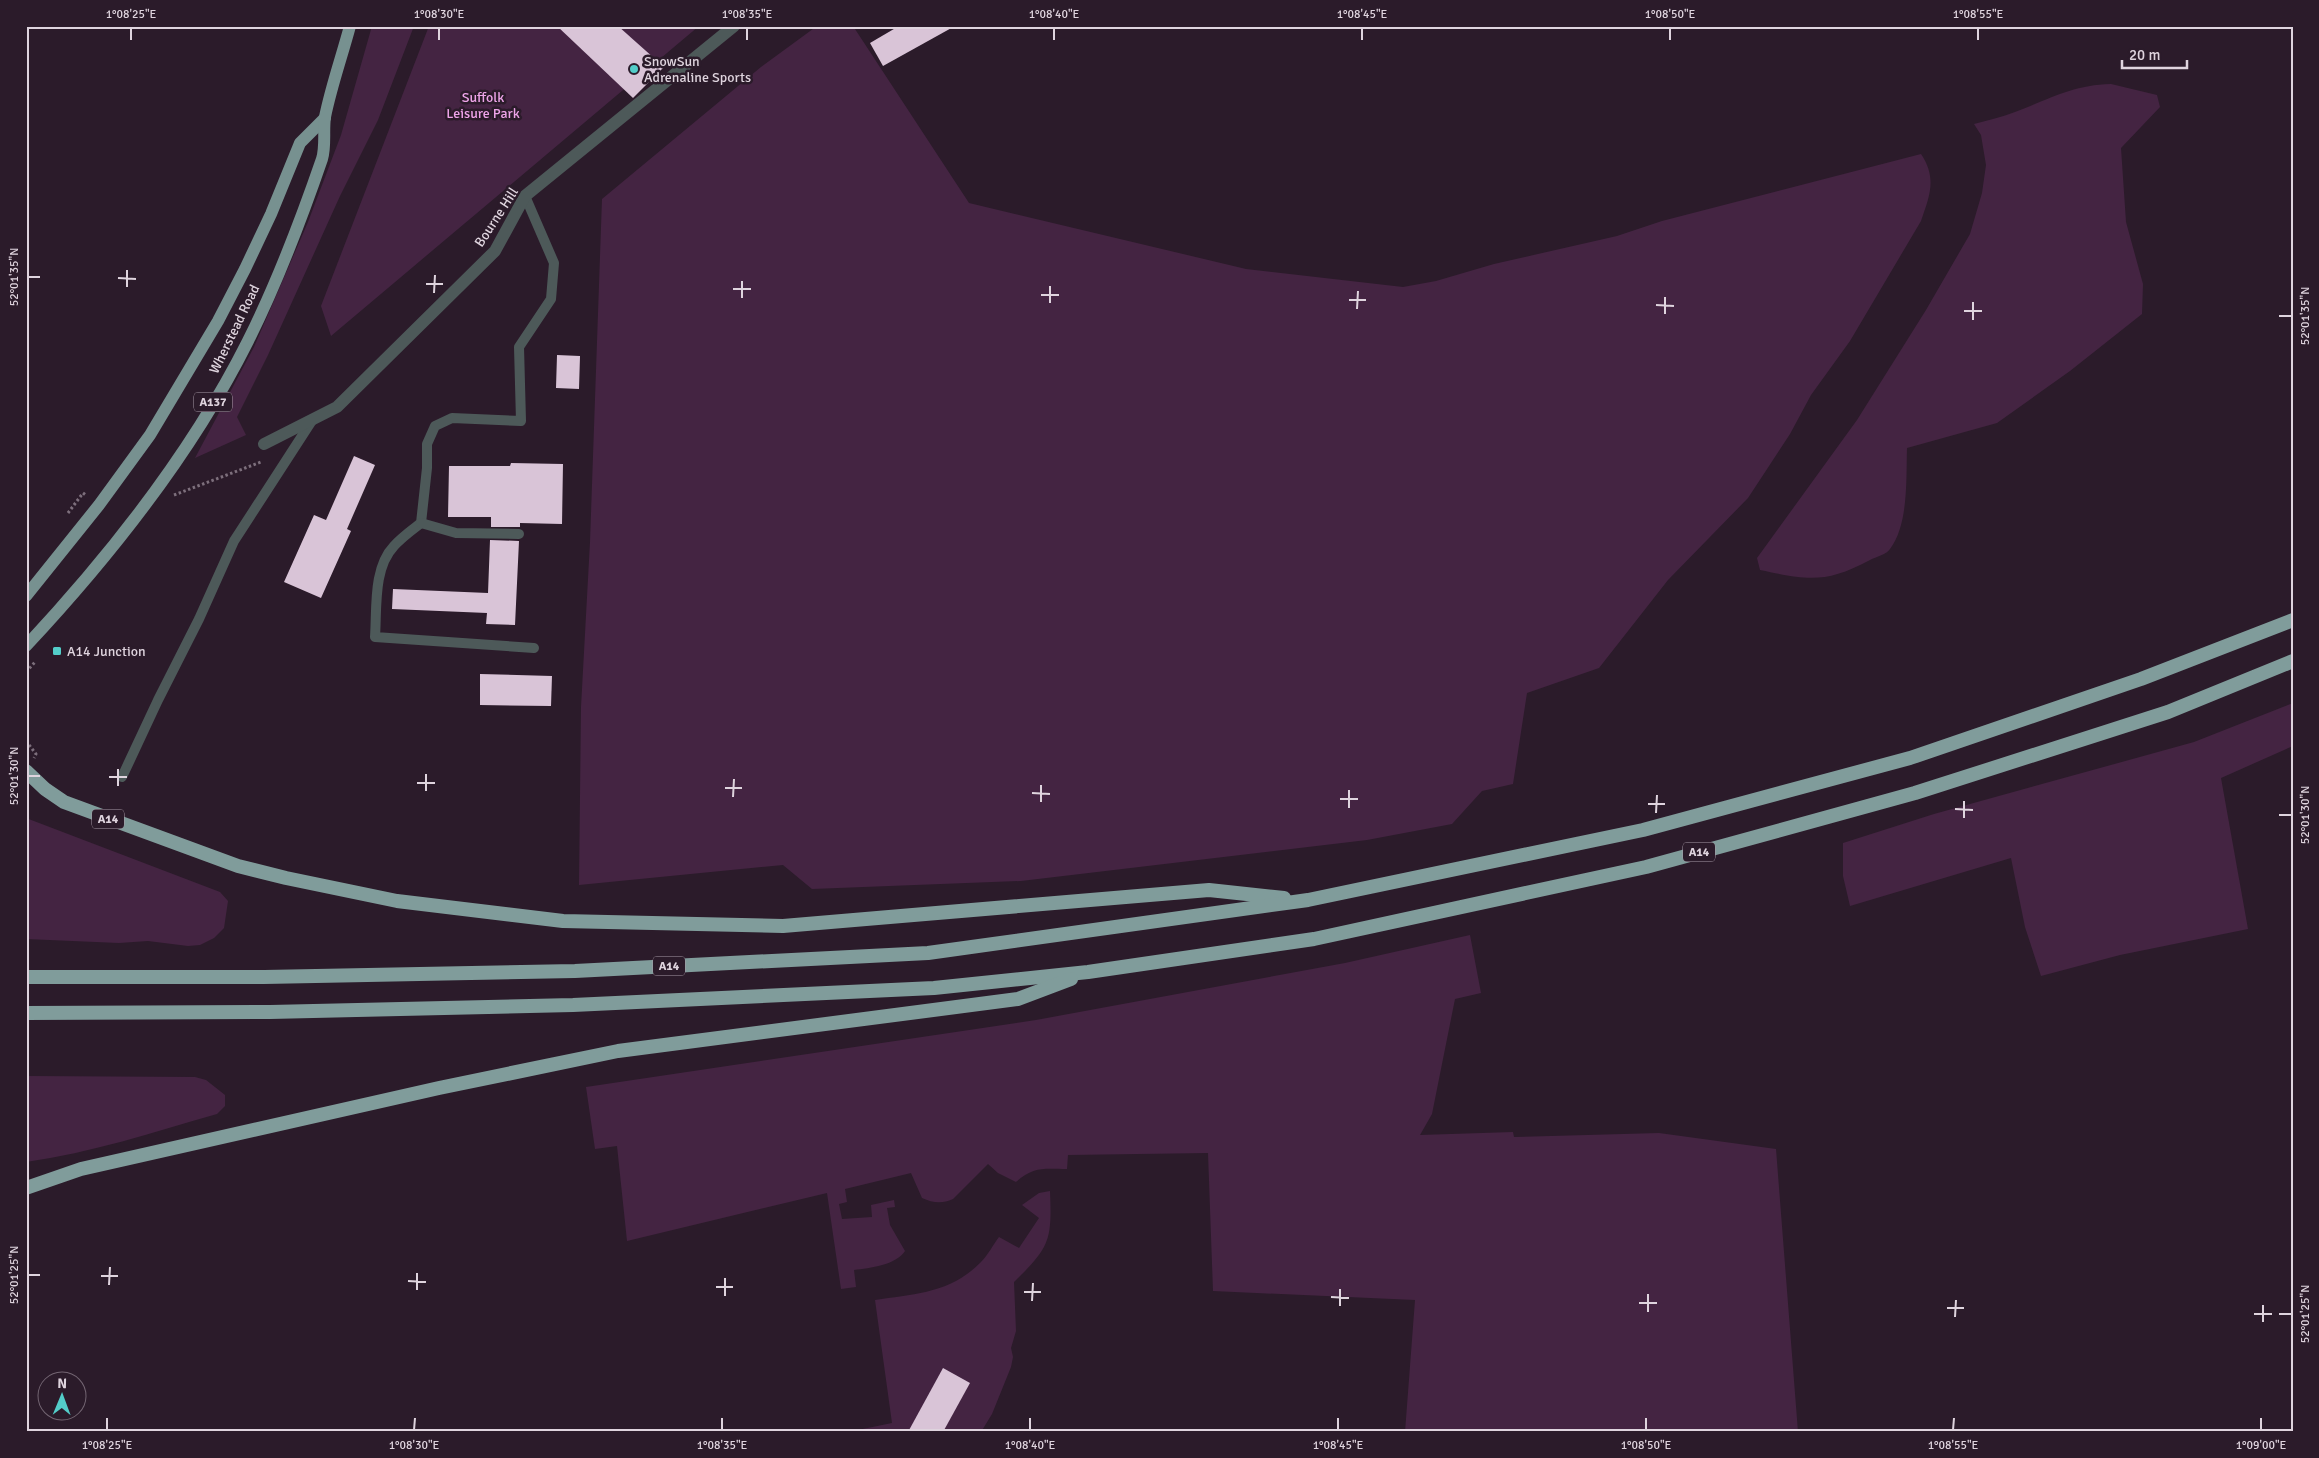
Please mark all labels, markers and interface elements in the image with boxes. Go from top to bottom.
text: 1°08'25"E [106,7,157,22]
text: 1°08'30"E [414,7,465,22]
text: 1°08'35"E [722,7,773,22]
text: 1°08'40"E [1029,7,1080,22]
text: 1°08'45"E [1337,7,1388,22]
text: 1°08'50"E [1645,7,1696,22]
text: 1°08'55"E [1953,7,2004,22]
scale bar [2122,38,2186,70]
text: 20 m [2129,46,2160,64]
place label: SnowSun Adrenaline Sports [644,53,751,86]
marker: SnowSun Adrenaline Sports [628,63,640,75]
park label: Suffolk Leisure Park [446,89,520,122]
street label: Bourne Hill [471,184,522,250]
text: 52°01'35"N [7,248,22,306]
street label: Wherstead Road [206,282,263,377]
text: 52°01'35"N [2298,287,2313,345]
road number: A137 [194,392,232,412]
place label: A14 Junction [67,643,146,660]
marker: A14 Junction [51,645,63,657]
text: 52°01'30"N [7,747,22,805]
text: 52°01'30"N [2298,786,2313,844]
road number: A14 [92,810,124,829]
road number: A14 [1683,842,1715,862]
road number: A14 [653,956,685,976]
text: 52°01'25"N [7,1246,22,1304]
text: 52°01'25"N [2298,1285,2313,1343]
north arrow [38,1370,88,1420]
text: N [57,1375,67,1392]
text: 1°08'25"E [82,1438,133,1453]
text: 1°08'30"E [389,1438,440,1453]
text: 1°08'35"E [697,1438,748,1453]
text: 1°08'40"E [1005,1438,1056,1453]
text: 1°08'45"E [1313,1438,1364,1453]
text: 1°08'50"E [1621,1438,1672,1453]
text: 1°08'55"E [1928,1438,1979,1453]
text: 1°09'00"E [2236,1438,2287,1453]

